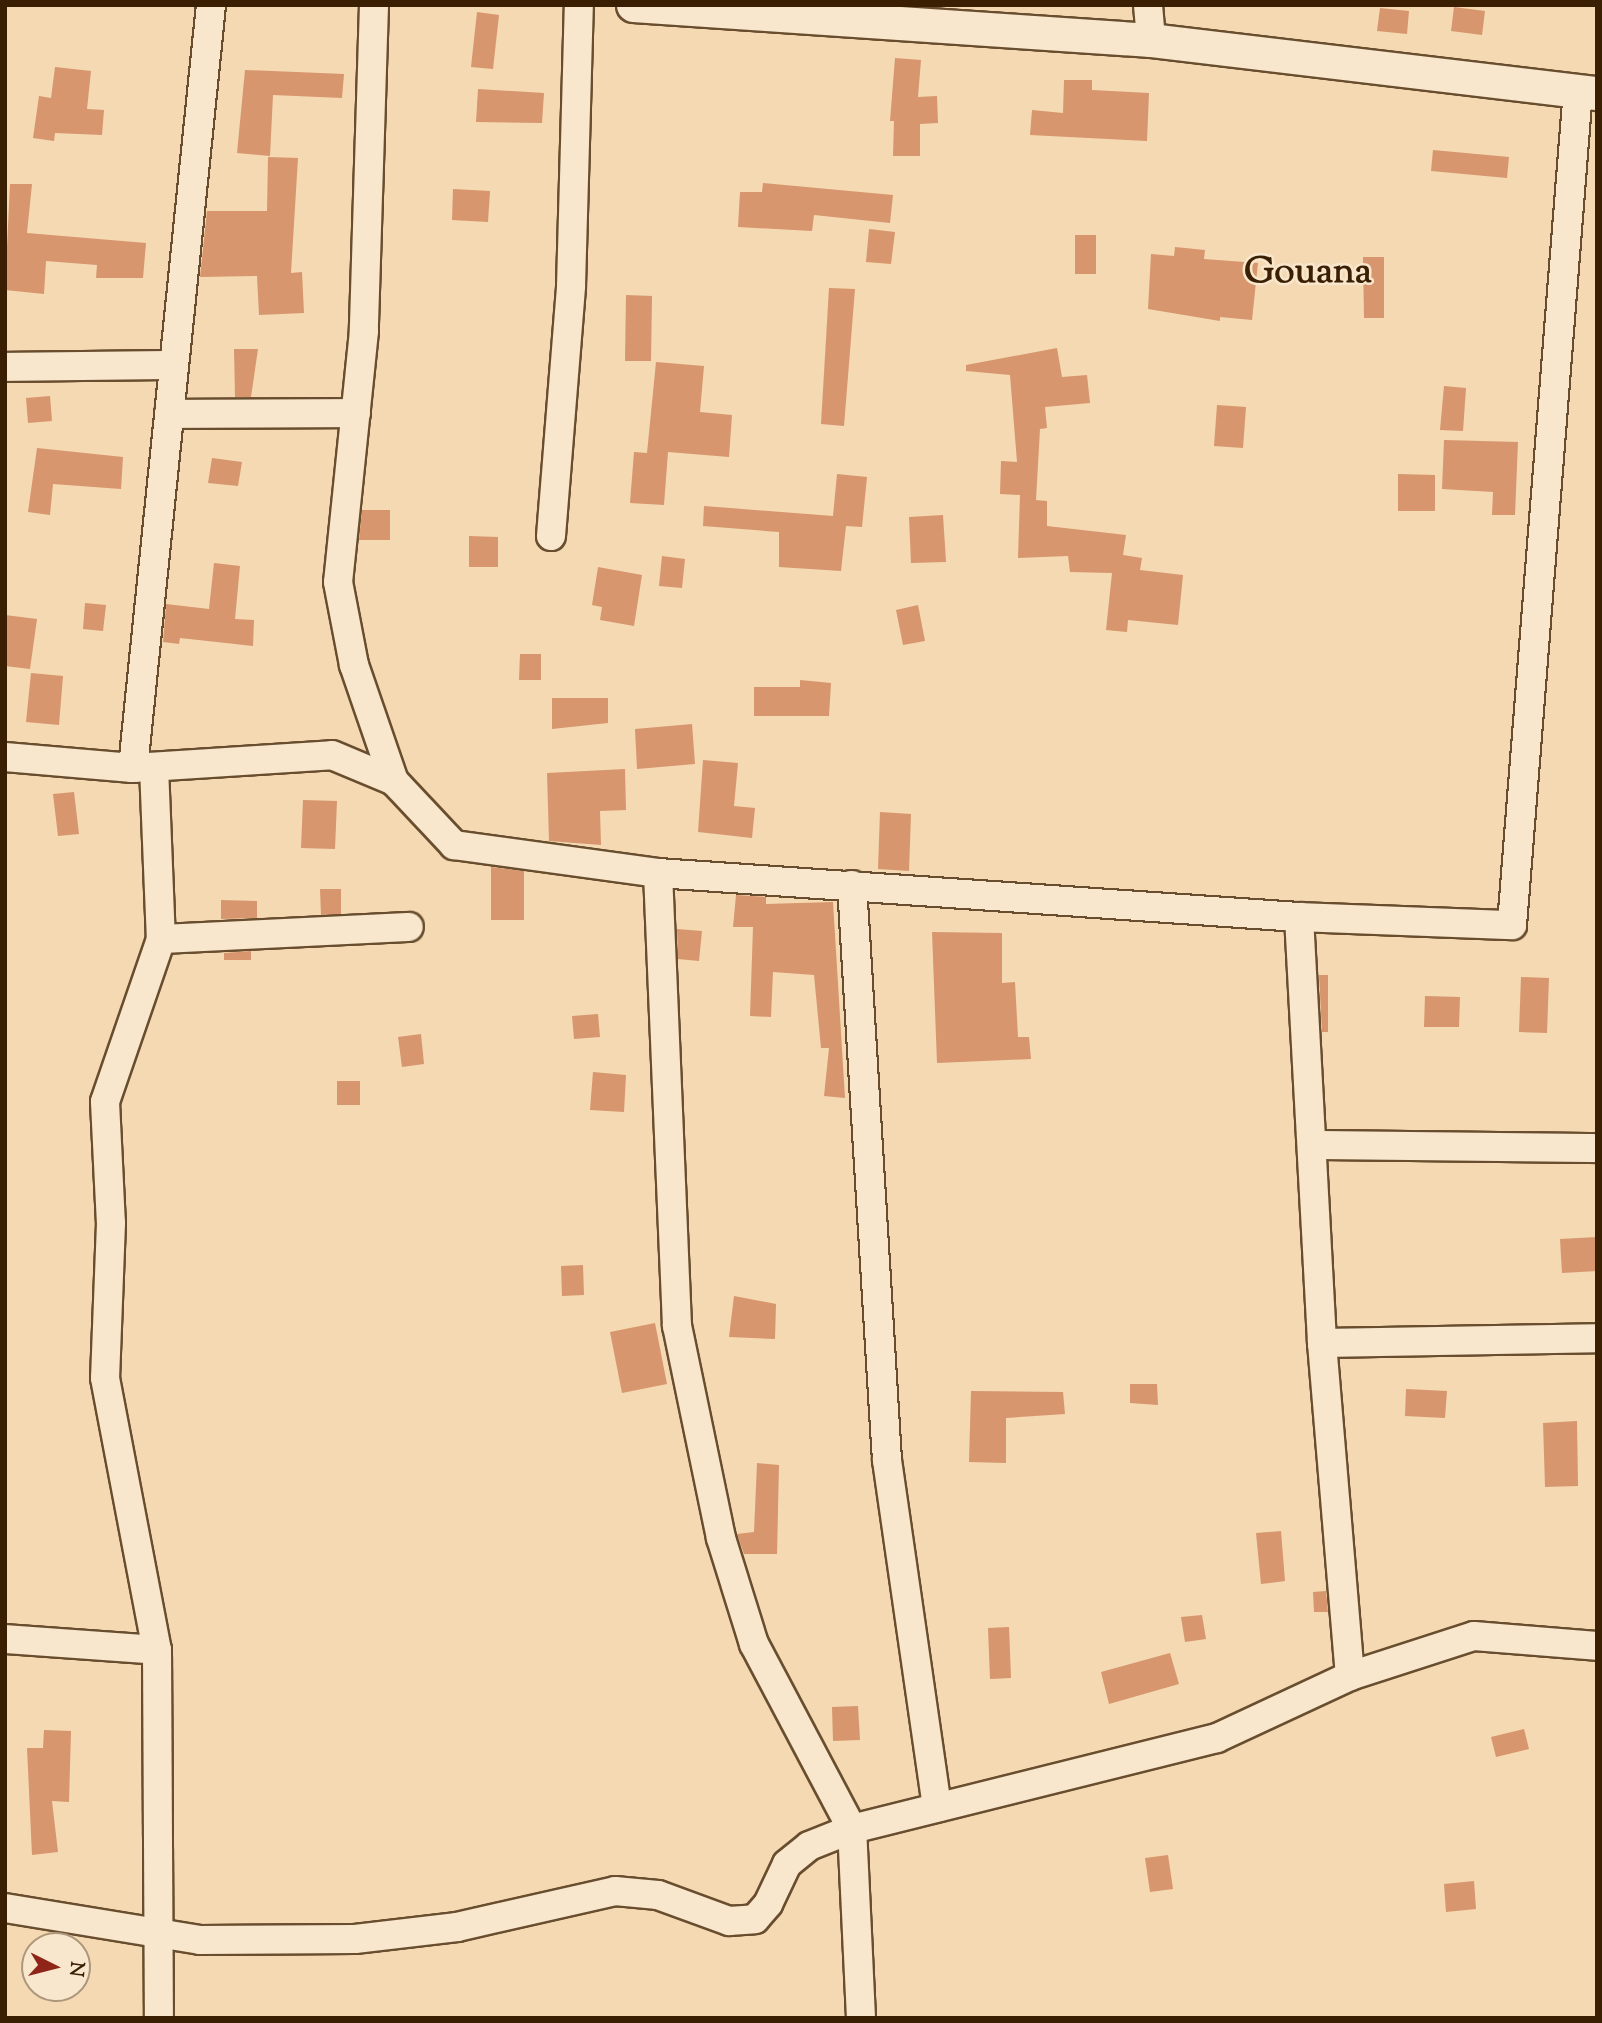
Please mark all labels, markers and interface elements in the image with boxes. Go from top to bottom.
district label: Gouana [1244,251,1372,295]
north arrow [21,1932,91,2002]
text: N [61,1960,90,1978]

